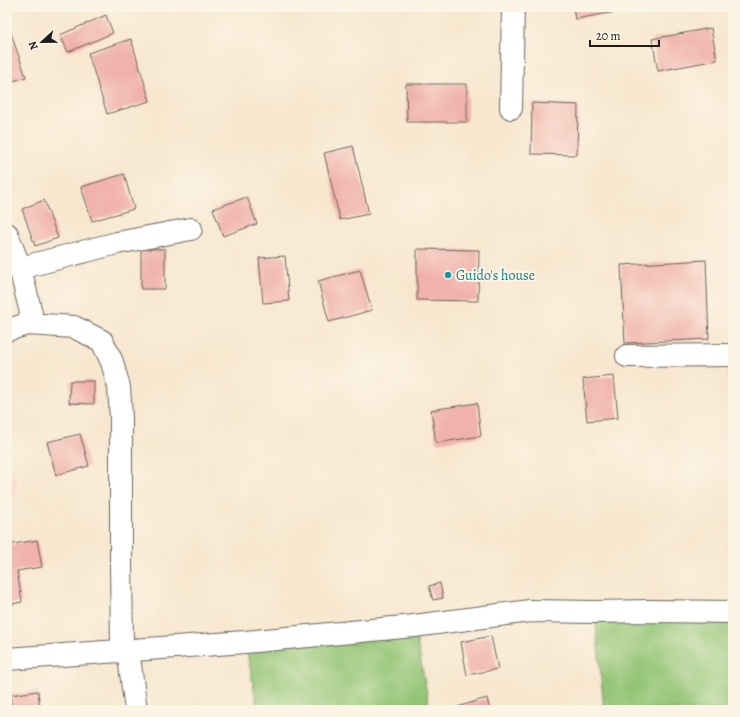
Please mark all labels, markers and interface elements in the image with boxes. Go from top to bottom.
north arrow [22,22,62,62]
scale bar [590,22,659,48]
text: 20 m [596,28,620,44]
text: N [25,39,42,52]
place label: Guido's house [456,266,535,285]
marker: Guido's house [443,270,453,280]

